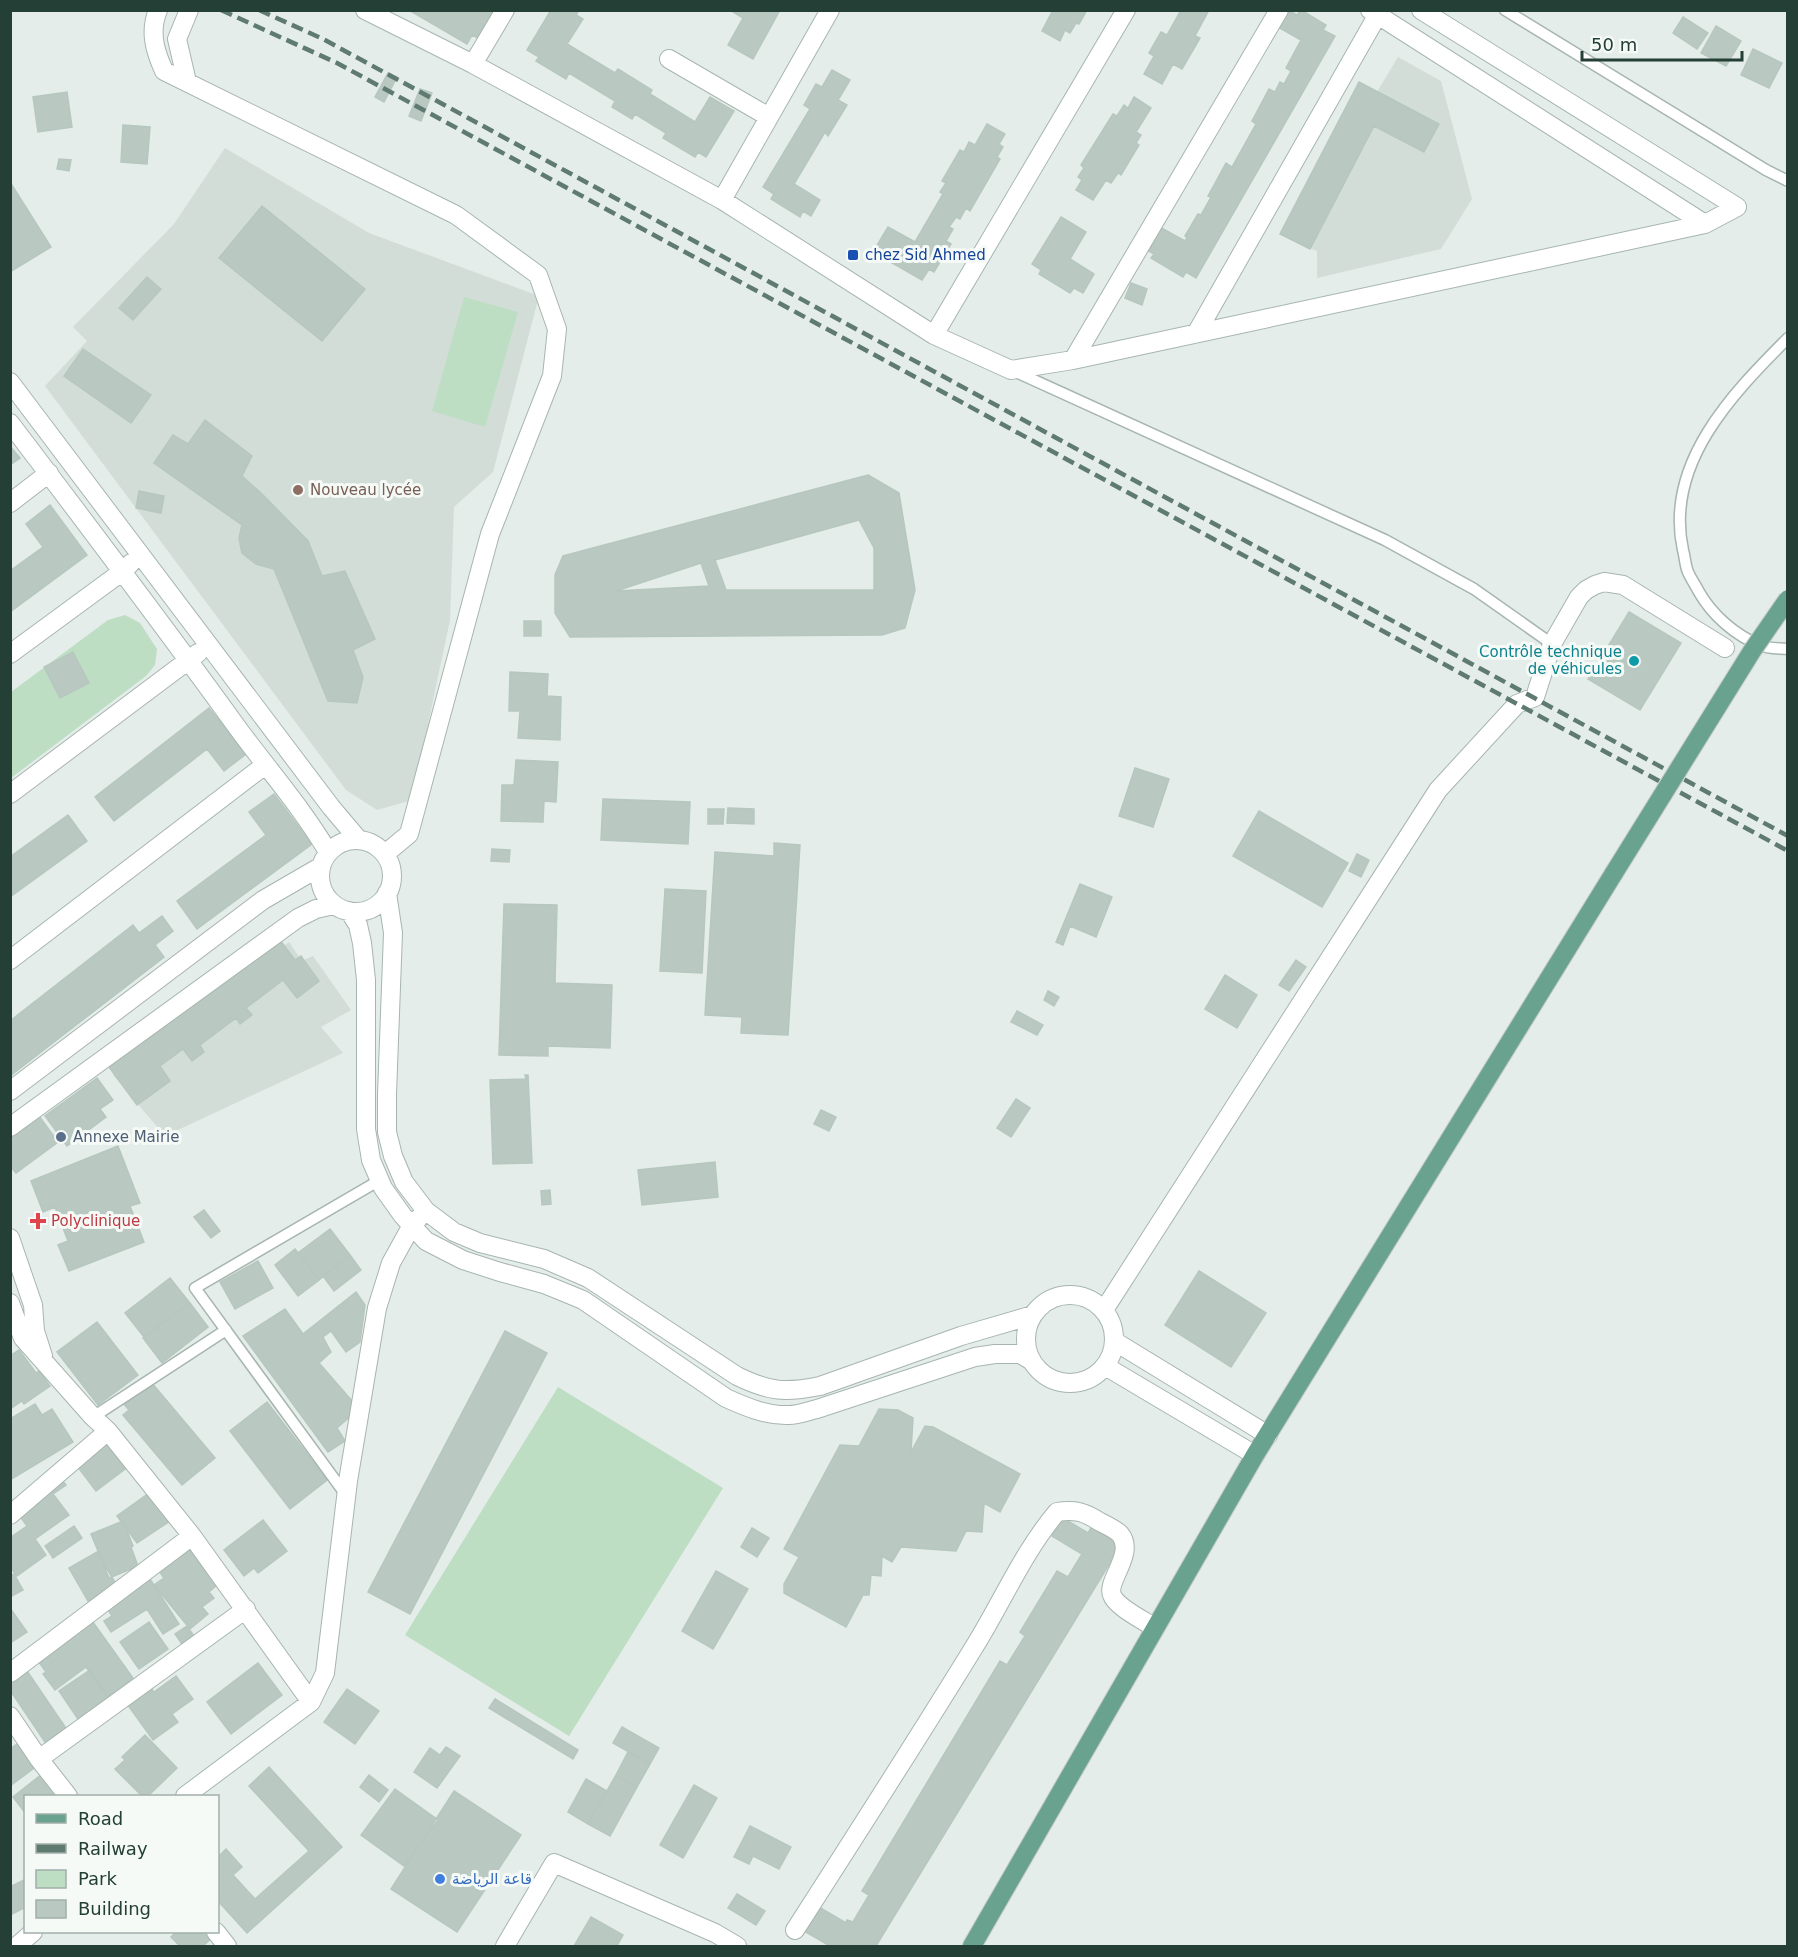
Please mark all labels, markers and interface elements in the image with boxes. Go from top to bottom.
scale bar [1582,24,1742,62]
text: 50 m [1591,34,1637,55]
place label: chez Sid Ahmed [865,246,986,264]
marker: chez Sid Ahmed [846,248,860,262]
place label: Nouveau lycée [310,481,421,499]
marker: Nouveau lycée [291,483,305,497]
place label: Contrôle technique de véhicules [1479,643,1622,678]
marker: Contrôle technique de véhicules [1627,654,1641,668]
place label: Annexe Mairie [73,1128,180,1146]
marker: Annexe Mairie [54,1130,68,1144]
marker: Polyclinique [29,1212,47,1230]
place label: Polyclinique [51,1212,140,1230]
legend [24,1795,219,1933]
text: Road [78,1808,123,1829]
text: Railway [78,1838,148,1859]
text: Park [78,1868,117,1889]
place label: قاعة الرياضة [452,1870,532,1888]
marker: قاعة الرياضة [433,1872,447,1886]
text: Building [78,1898,151,1919]

